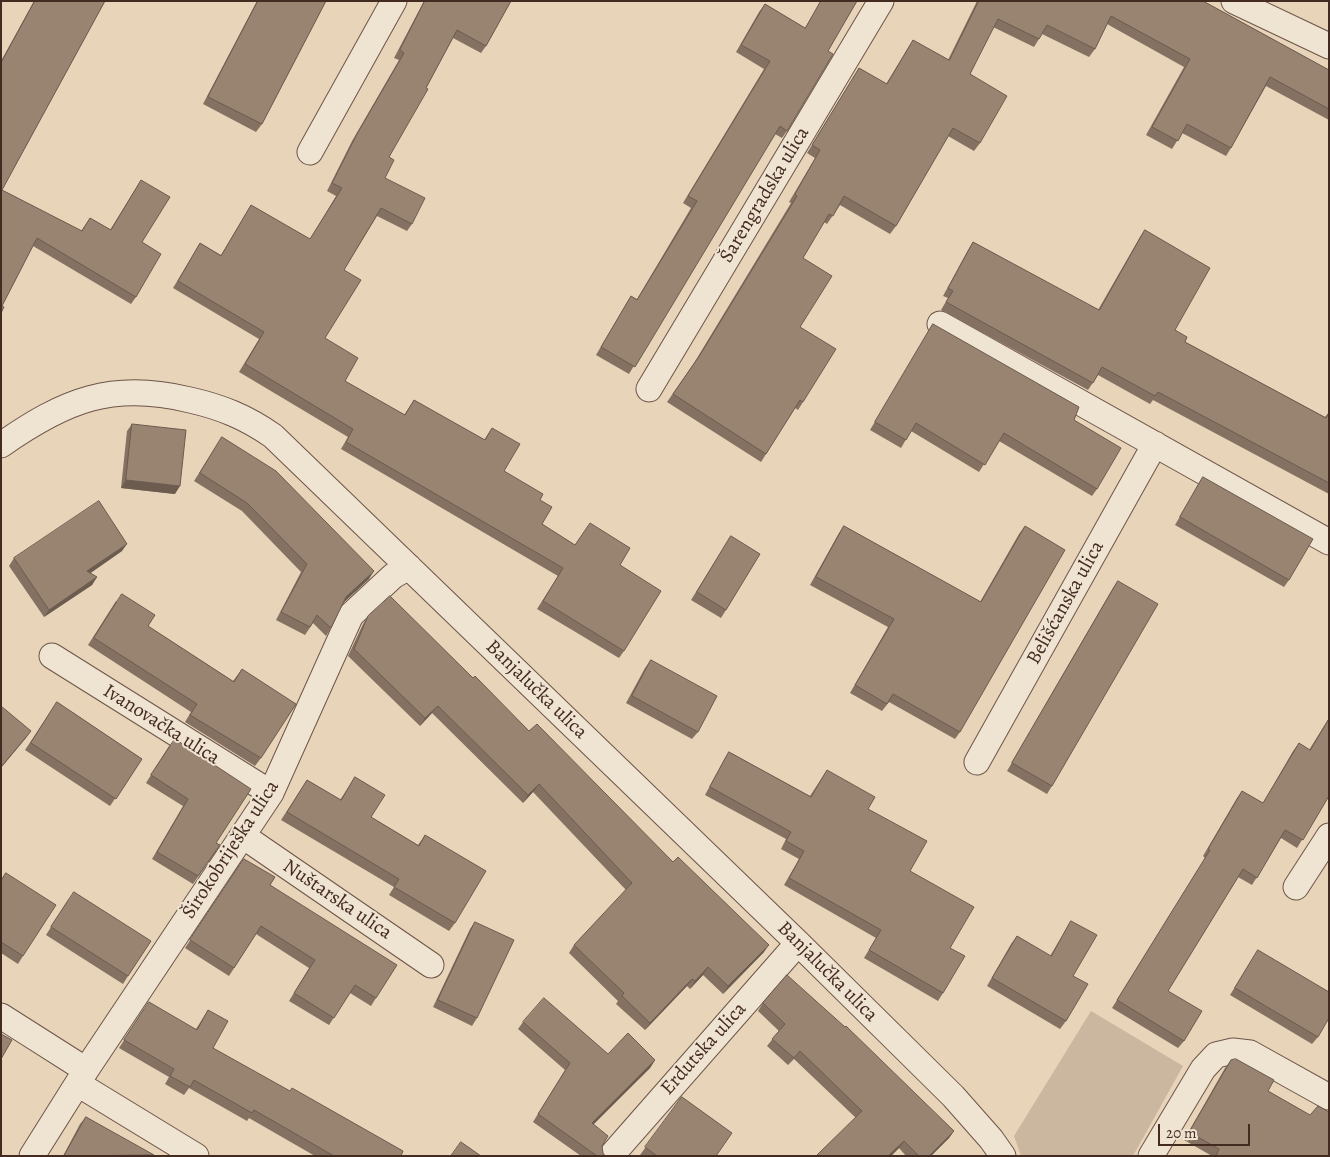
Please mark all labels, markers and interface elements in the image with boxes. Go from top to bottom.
street label: Šarengradska ulica [715,123,815,267]
street label: Belišćanska ulica [1022,537,1110,669]
street label: Banjalučka ulica [480,635,592,745]
street label: Ivanovačka ulica [98,680,224,770]
street label: Širokobriješka ulica [177,776,285,924]
street label: Nuštarska ulica [278,855,396,945]
street label: Banjalučka ulica [772,917,882,1027]
street label: Erdutska ulica [656,998,752,1100]
scale bar [1160,1114,1252,1146]
text: 20 m [1166,1123,1197,1143]

